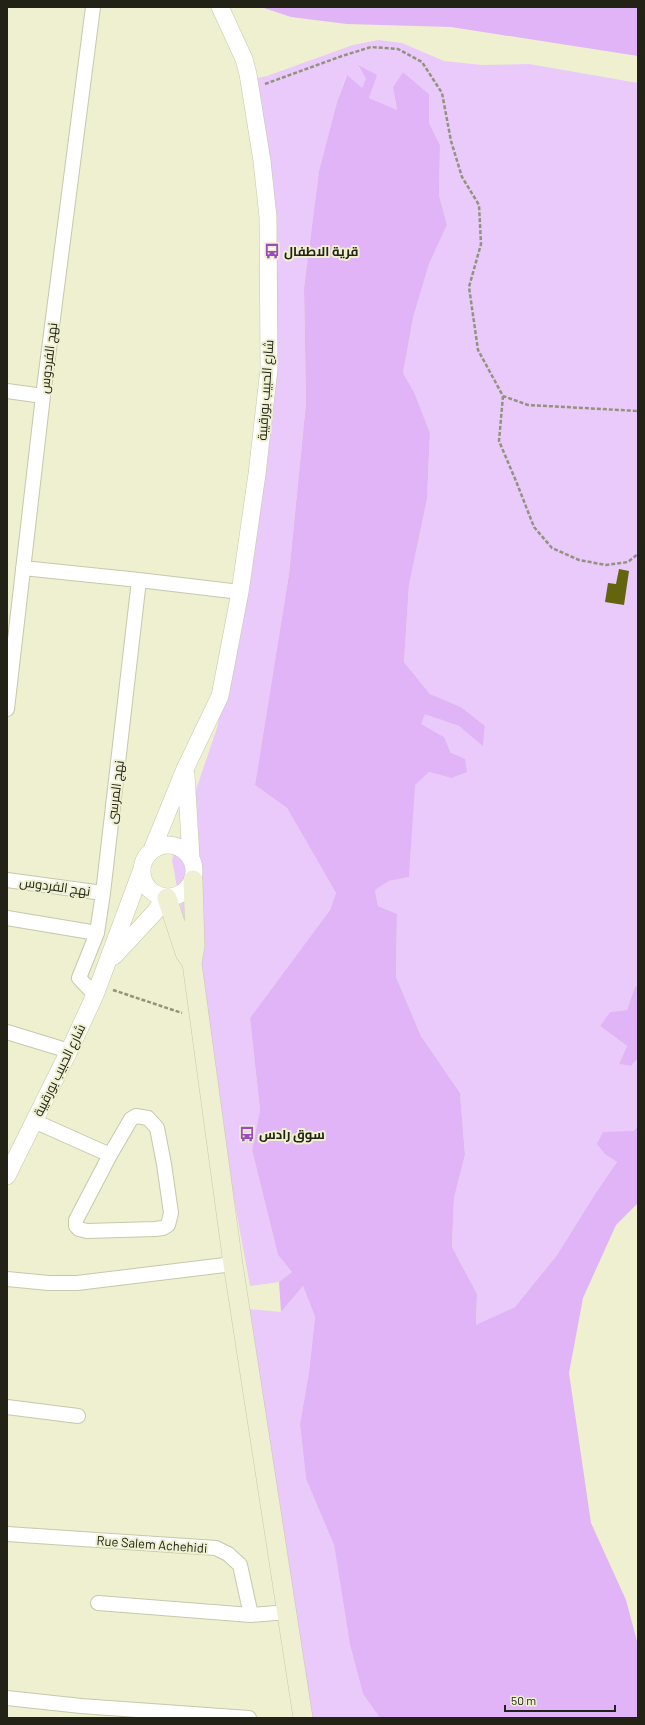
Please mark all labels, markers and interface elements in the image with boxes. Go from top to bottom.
bus stop icon: قرية الاطفال [263,242,281,260]
place label: قرية الاطفال [284,243,359,260]
street label: نهج الفردوس [36,322,61,394]
street label: شارع الحبيب بورقيبة [253,339,278,441]
street label: نهج المرسى [103,759,128,825]
street label: نهج الفردوس [18,873,91,900]
street label: شارع الحبيب بورقيبة [30,1021,89,1119]
bus stop icon: سوق رادس [238,1125,256,1143]
place label: سوق رادس [259,1126,325,1143]
street label: Rue Salem Achehidi [96,1532,208,1556]
scale bar [505,1687,615,1713]
text: 50 m [511,1693,536,1707]

